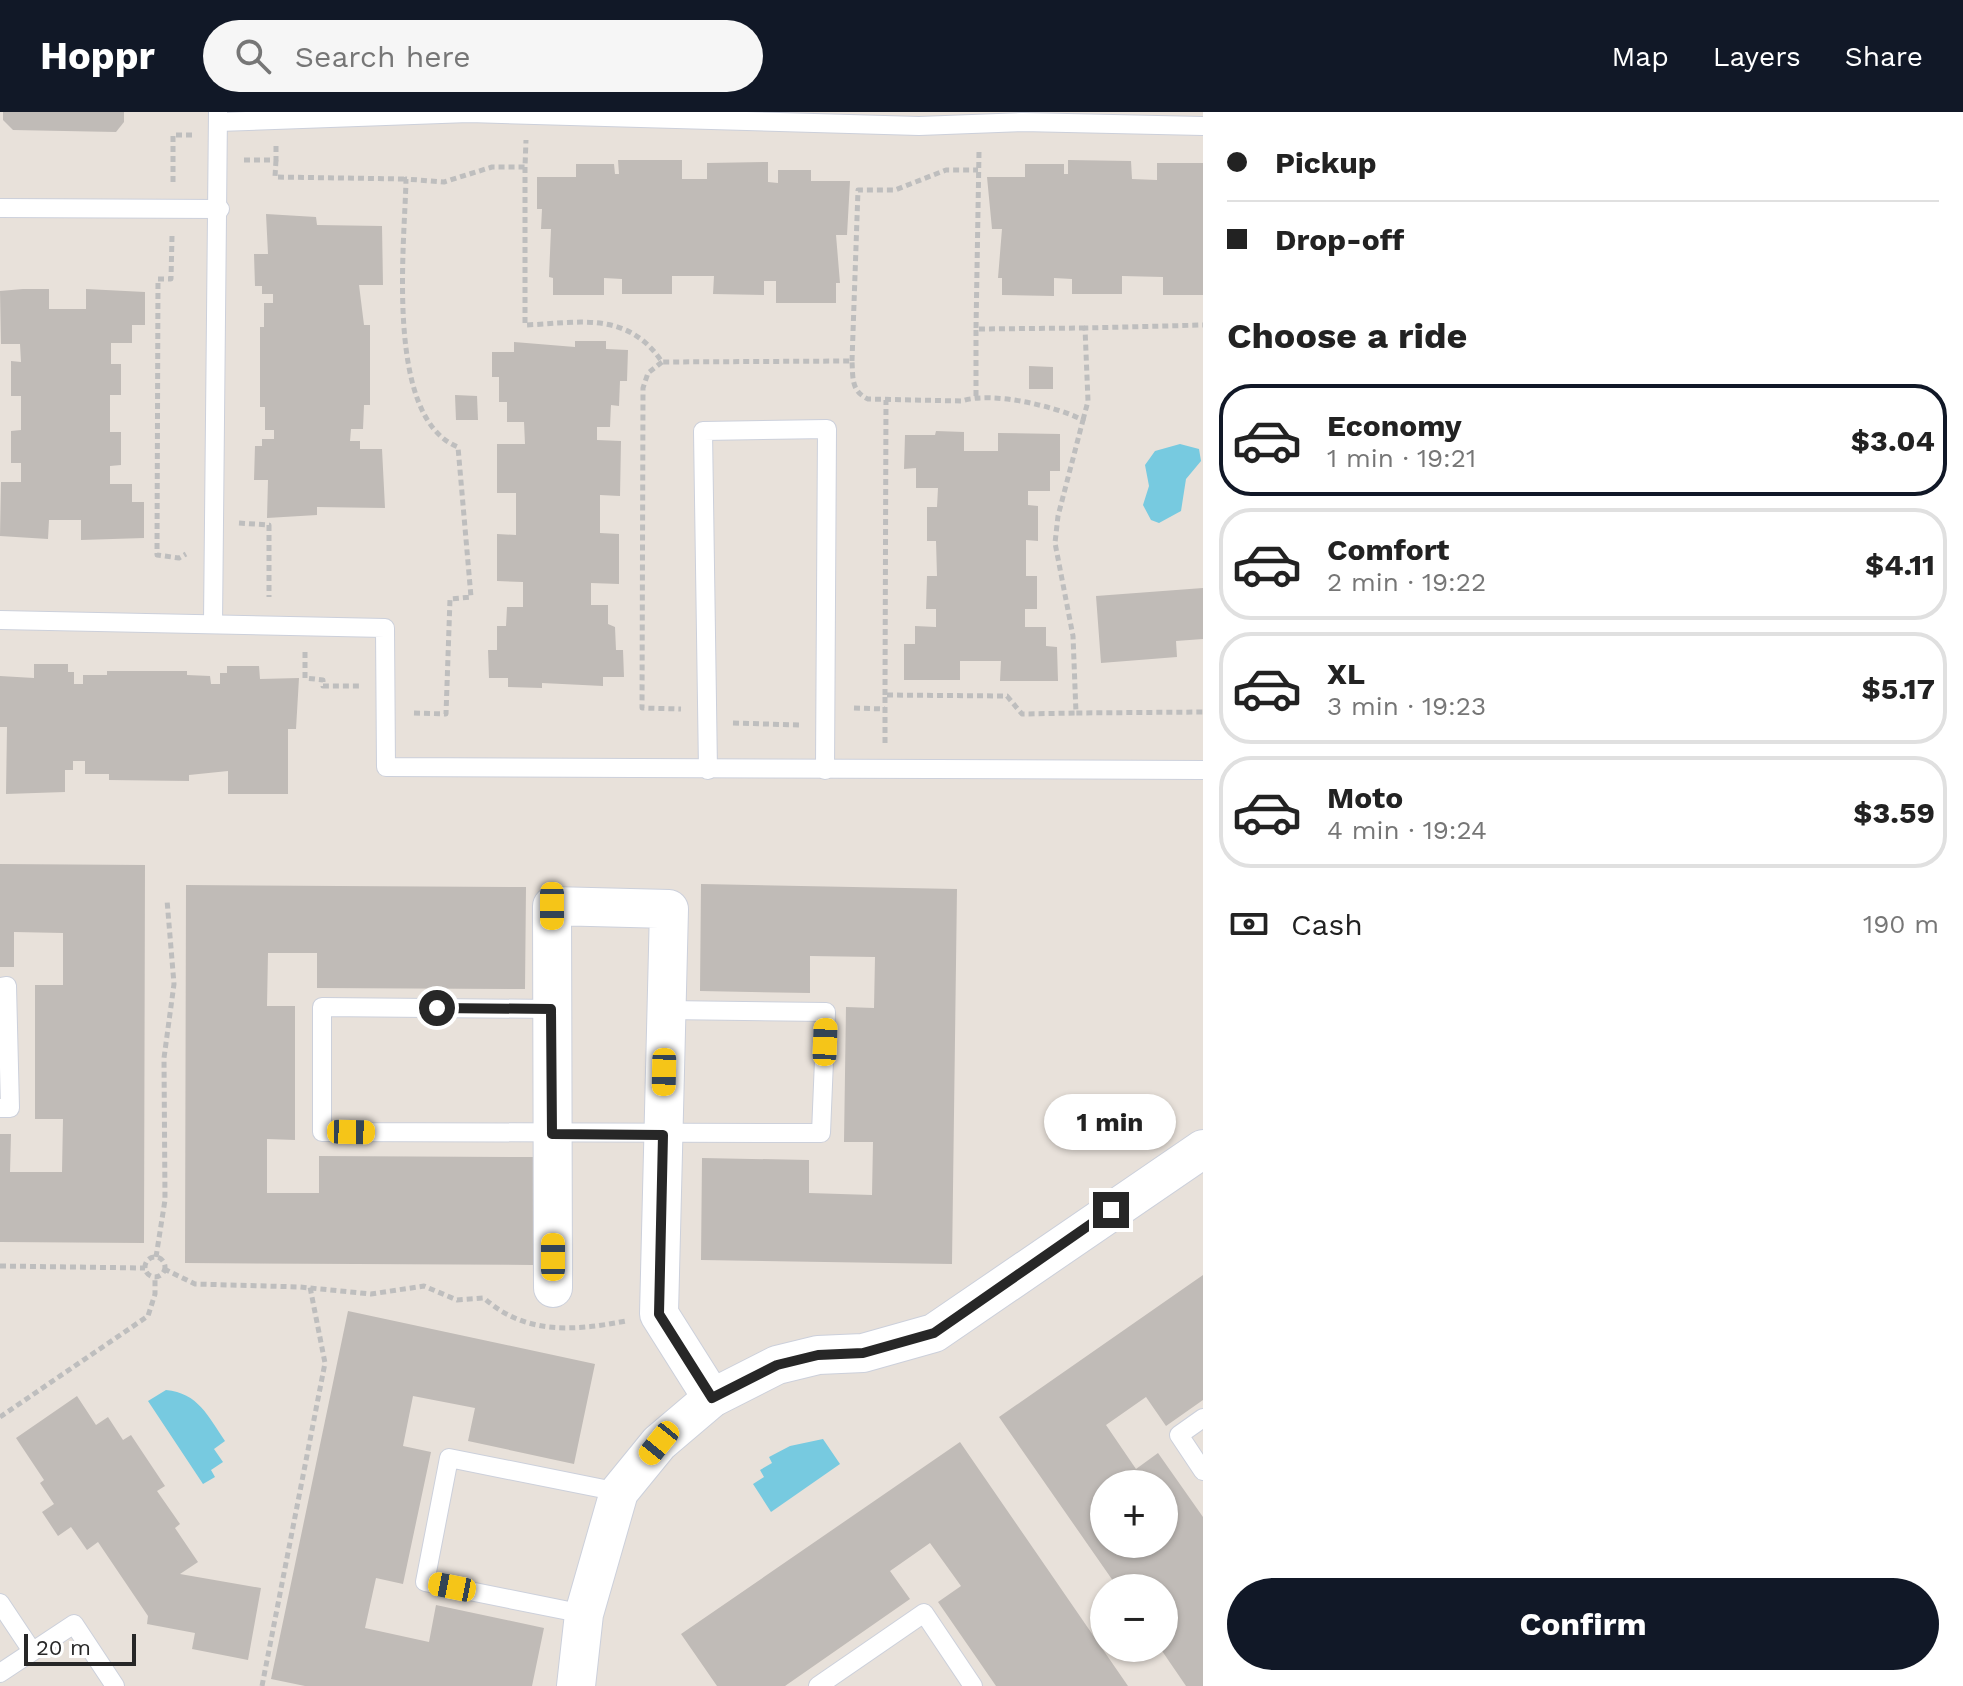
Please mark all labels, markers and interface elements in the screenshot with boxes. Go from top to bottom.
search box [203,20,763,92]
text: Hoppr [40,34,155,78]
icon: search [231,34,275,78]
text: Search here [295,39,471,74]
text: Map [1612,40,1669,73]
text: Layers [1713,40,1801,73]
text: Share [1845,40,1923,73]
text: Pickup [1275,145,1377,180]
text: Drop-off [1275,222,1404,257]
text: Choose a ride [1227,315,1467,357]
icon: car [1231,404,1303,476]
text: Economy [1327,408,1462,443]
text: $3.04 [1851,423,1935,458]
text: 1 min · 19:21 [1327,443,1476,473]
icon: car [1231,528,1303,600]
text: Comfort [1327,532,1449,567]
text: $4.11 [1865,547,1935,582]
text: 2 min · 19:22 [1327,567,1486,597]
icon: car [1231,652,1303,724]
text: XL [1327,656,1365,691]
text: $5.17 [1861,671,1935,706]
text: 3 min · 19:23 [1327,691,1486,721]
icon: car [1231,776,1303,848]
text: Moto [1327,780,1403,815]
text: $3.59 [1853,795,1935,830]
text: 4 min · 19:24 [1327,815,1487,845]
car [540,882,564,930]
icon: cash [1227,902,1271,946]
text: Cash [1291,907,1363,942]
text: 190 m [1863,909,1939,939]
route start [419,990,455,1026]
car [812,1018,838,1066]
car [652,1048,676,1096]
callout: 1 min [1045,1094,1177,1150]
text: 1 min [1077,1107,1143,1137]
car [327,1120,375,1144]
route end [1093,1192,1129,1228]
car [541,1233,565,1281]
car [635,1417,683,1469]
map controls [1090,1470,1178,1662]
button: + [1090,1470,1178,1558]
car [426,1571,478,1603]
button: − [1090,1574,1178,1662]
button: Confirm [1227,1578,1939,1670]
scale bar [24,1630,136,1666]
text: 20 m [36,1635,91,1660]

